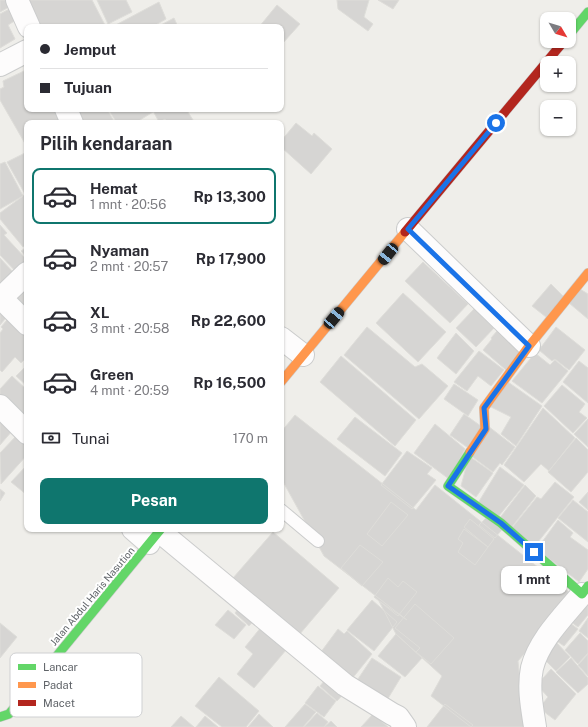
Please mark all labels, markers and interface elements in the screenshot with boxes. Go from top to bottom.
north arrow [540,12,576,48]
map controls [540,12,576,136]
text: Jemput [64,41,116,58]
button: + [540,56,576,92]
text: Tujuan [64,79,112,96]
button: − [540,100,576,136]
route start [487,114,505,132]
text: Pilih kendaraan [40,133,172,154]
icon: car [42,178,78,214]
text: Hemat [90,180,138,197]
text: Rp 13,300 [193,188,266,205]
text: 1 mnt · 20:56 [90,197,166,212]
icon: car [42,240,78,276]
car [376,241,400,267]
text: Nyaman [90,242,149,259]
text: Rp 17,900 [196,250,266,267]
text: 2 mnt · 20:57 [90,259,168,274]
icon: car [42,302,78,338]
text: XL [90,304,109,321]
car [322,305,346,331]
text: Rp 22,600 [191,312,266,329]
text: 3 mnt · 20:58 [90,321,169,336]
icon: car [42,364,78,400]
text: Green [90,366,134,383]
text: Rp 16,500 [193,374,266,391]
text: 4 mnt · 20:59 [90,383,169,398]
icon: cash [40,427,62,449]
text: Tunai [72,430,110,447]
text: 170 m [233,431,268,446]
button: Pesan [40,478,268,524]
route end [525,543,543,561]
street label: Jalan Abdul Haris Nasution [47,544,137,648]
callout: 1 mnt [501,566,567,594]
text: 1 mnt [517,572,551,587]
legend [10,653,142,717]
text: Lancar [43,661,78,673]
text: Padat [43,679,73,691]
text: Macet [43,697,75,709]

